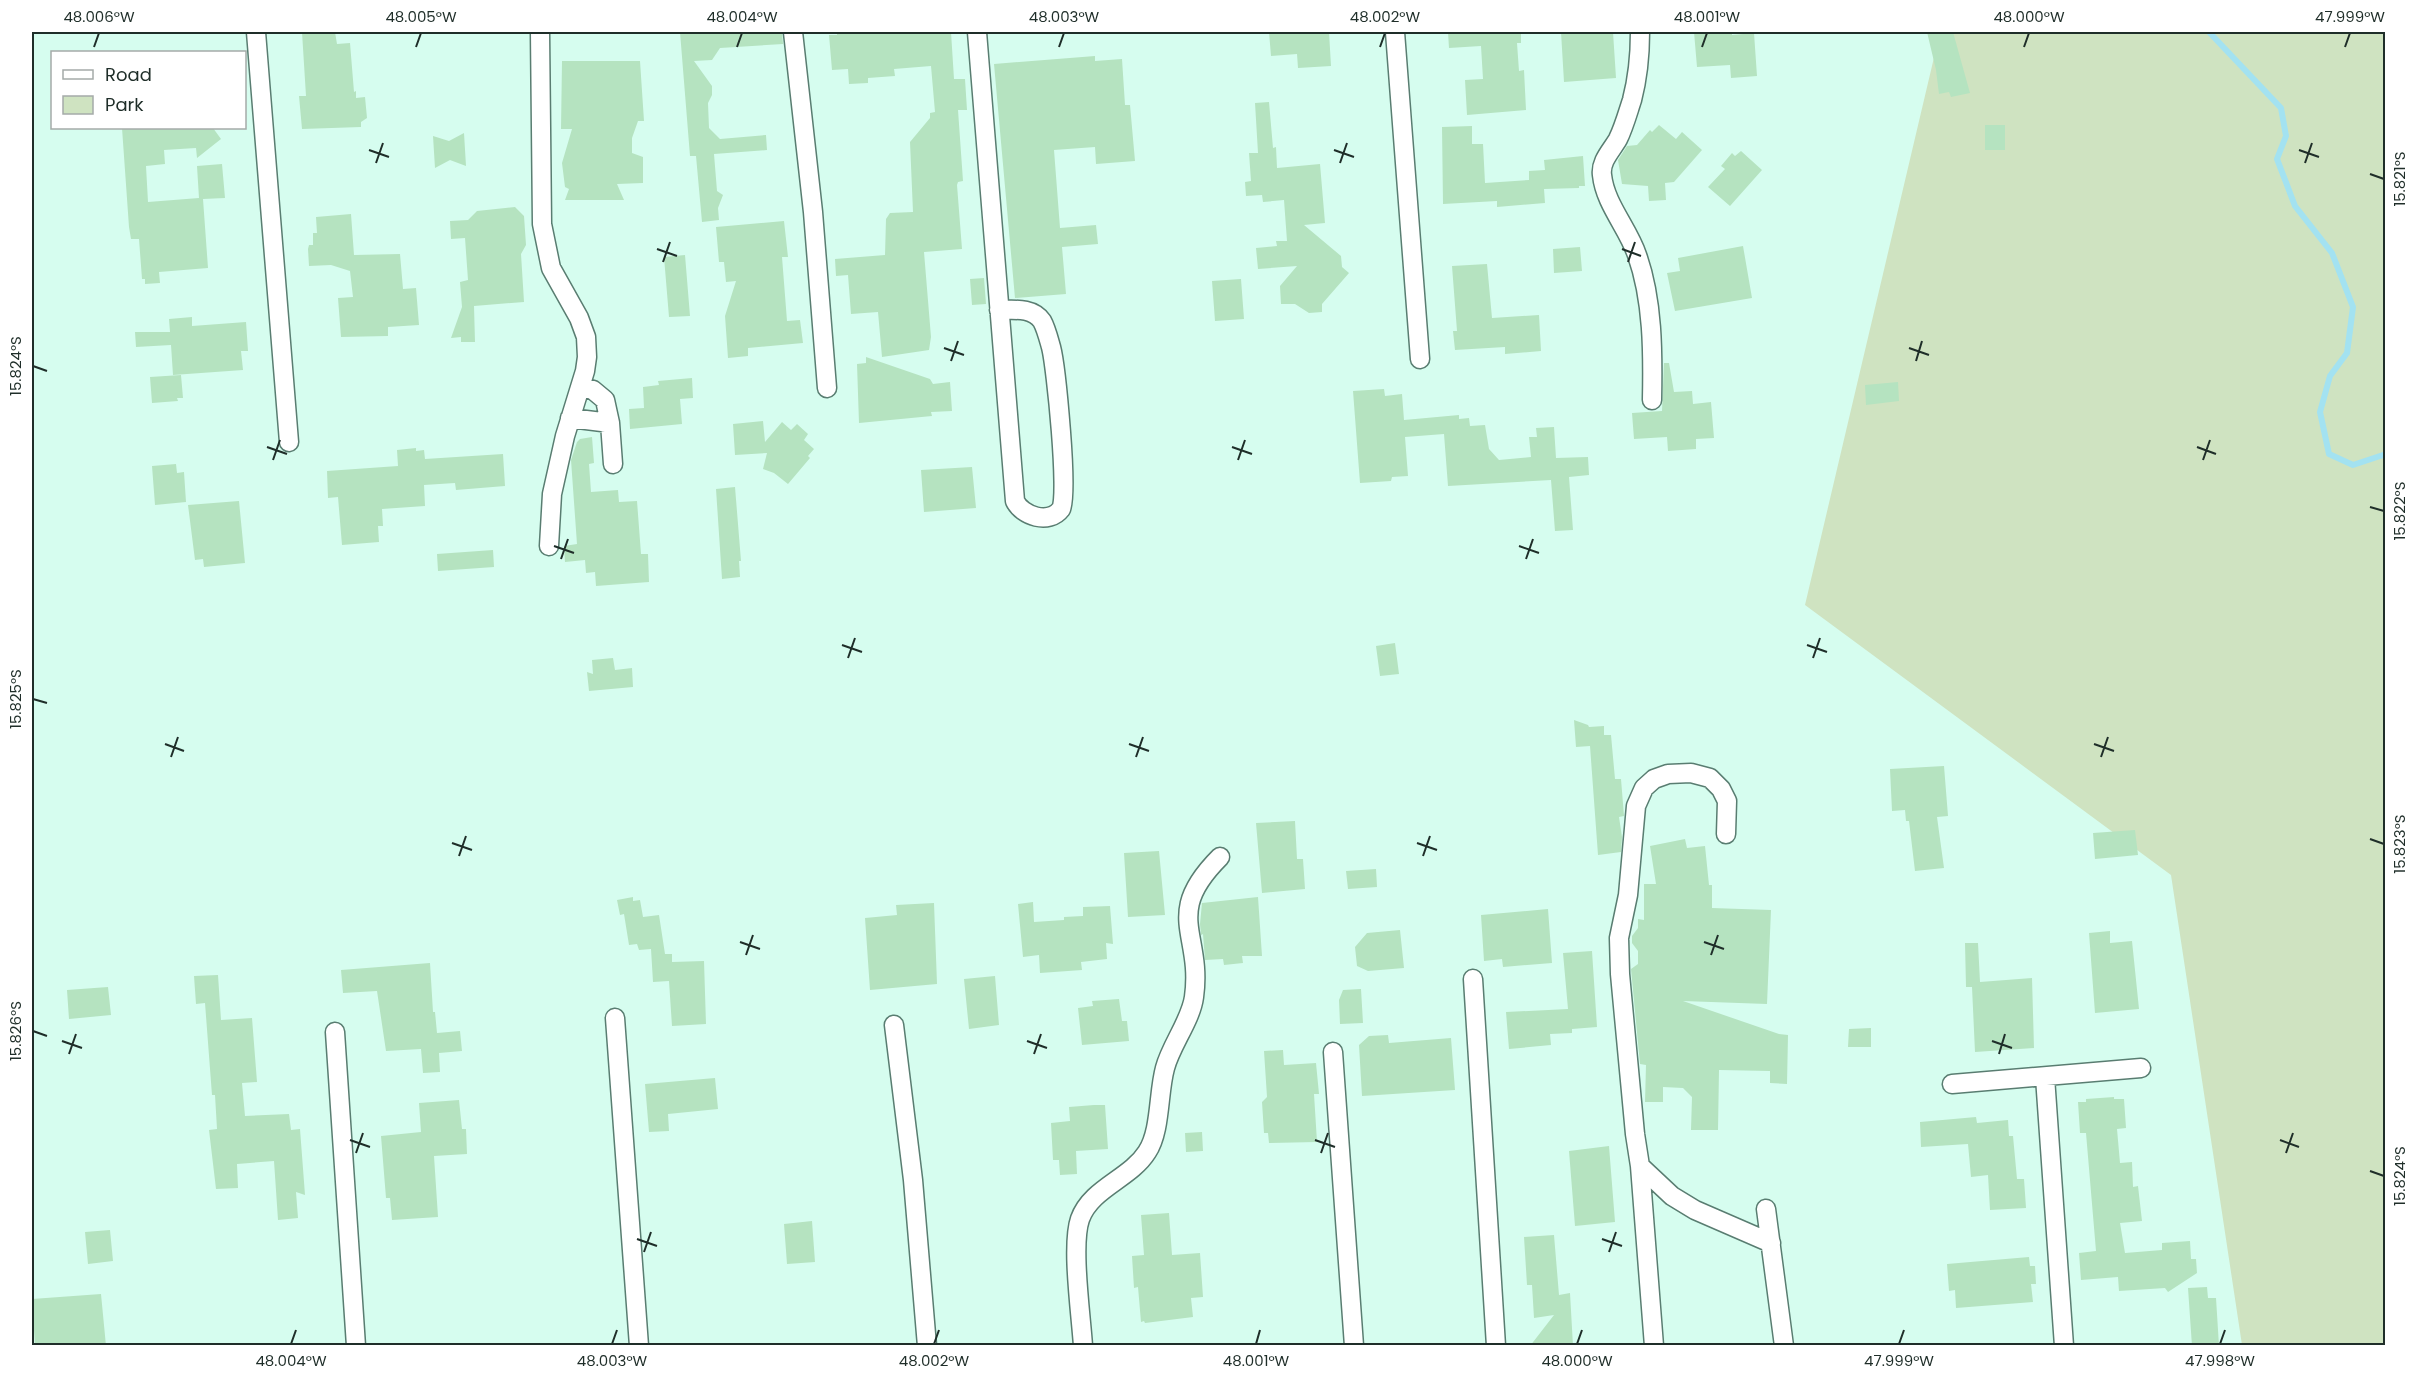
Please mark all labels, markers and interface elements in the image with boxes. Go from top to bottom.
text: 48.006°W [63,6,135,27]
text: 48.005°W [385,6,457,27]
text: 48.004°W [706,6,778,27]
text: 48.003°W [1029,6,1100,27]
text: 48.002°W [1350,6,1421,27]
text: 48.001°W [1674,6,1741,27]
text: 48.000°W [1993,6,2065,27]
text: 47.999°W [2315,6,2385,27]
legend [51,51,246,129]
text: Road [105,62,152,87]
text: Park [105,92,144,117]
text: 15.821°S [2389,151,2410,207]
text: 15.824°S [5,336,26,396]
text: 15.822°S [2389,481,2410,541]
text: 15.825°S [5,669,26,729]
text: 15.823°S [2389,814,2410,874]
text: 15.826°S [5,1001,26,1061]
text: 15.824°S [2389,1146,2410,1206]
text: 48.004°W [255,1350,327,1371]
text: 48.003°W [577,1350,648,1371]
text: 48.002°W [899,1350,970,1371]
text: 48.001°W [1223,1350,1290,1371]
text: 48.000°W [1541,1350,1613,1371]
text: 47.999°W [1864,1350,1934,1371]
text: 47.998°W [2185,1350,2255,1371]

